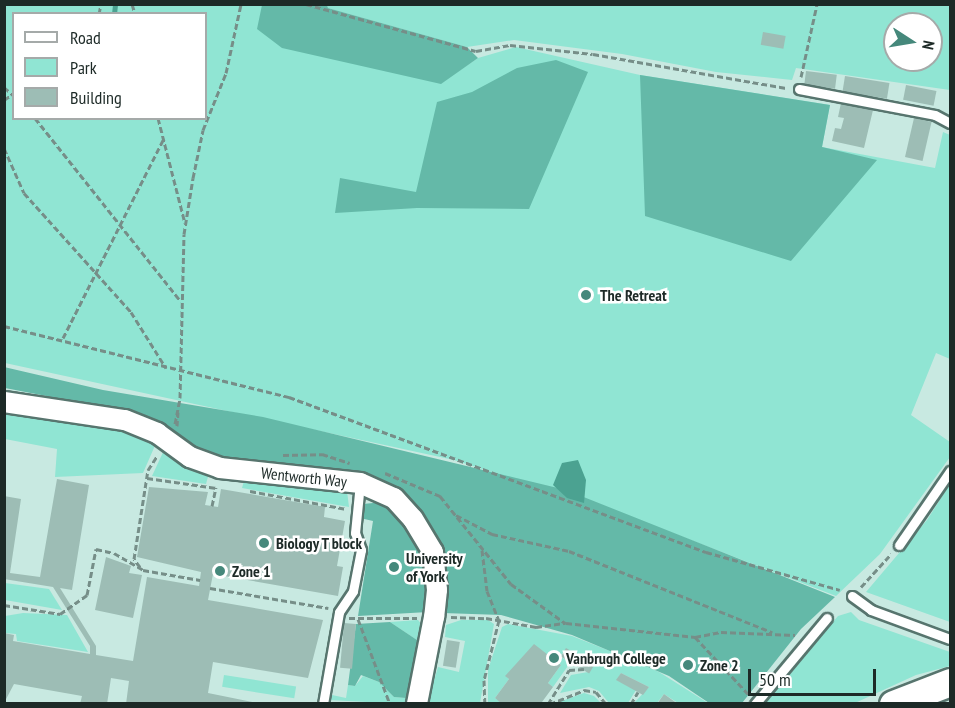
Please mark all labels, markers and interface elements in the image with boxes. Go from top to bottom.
legend [12,12,207,120]
north arrow [883,12,943,72]
text: Road [70,26,101,49]
text: N [918,39,939,52]
text: Park [70,56,97,79]
text: Building [70,86,122,109]
place label: The Retreat [600,285,667,305]
marker: The Retreat [577,286,595,304]
street label: Wentworth Way [260,463,348,491]
place label: Biology T block [276,533,363,553]
marker: Biology T block [257,536,271,550]
place label: University of York [406,548,463,586]
marker: University of York [387,560,401,574]
place label: Zone 1 [232,561,271,581]
marker: Zone 1 [213,564,227,578]
place label: Vanbrugh College [566,648,666,668]
marker: Vanbrugh College [547,651,561,665]
place label: Zone 2 [700,655,739,675]
scale bar [751,657,878,695]
marker: Zone 2 [681,658,695,672]
text: 50 m [759,668,791,691]

